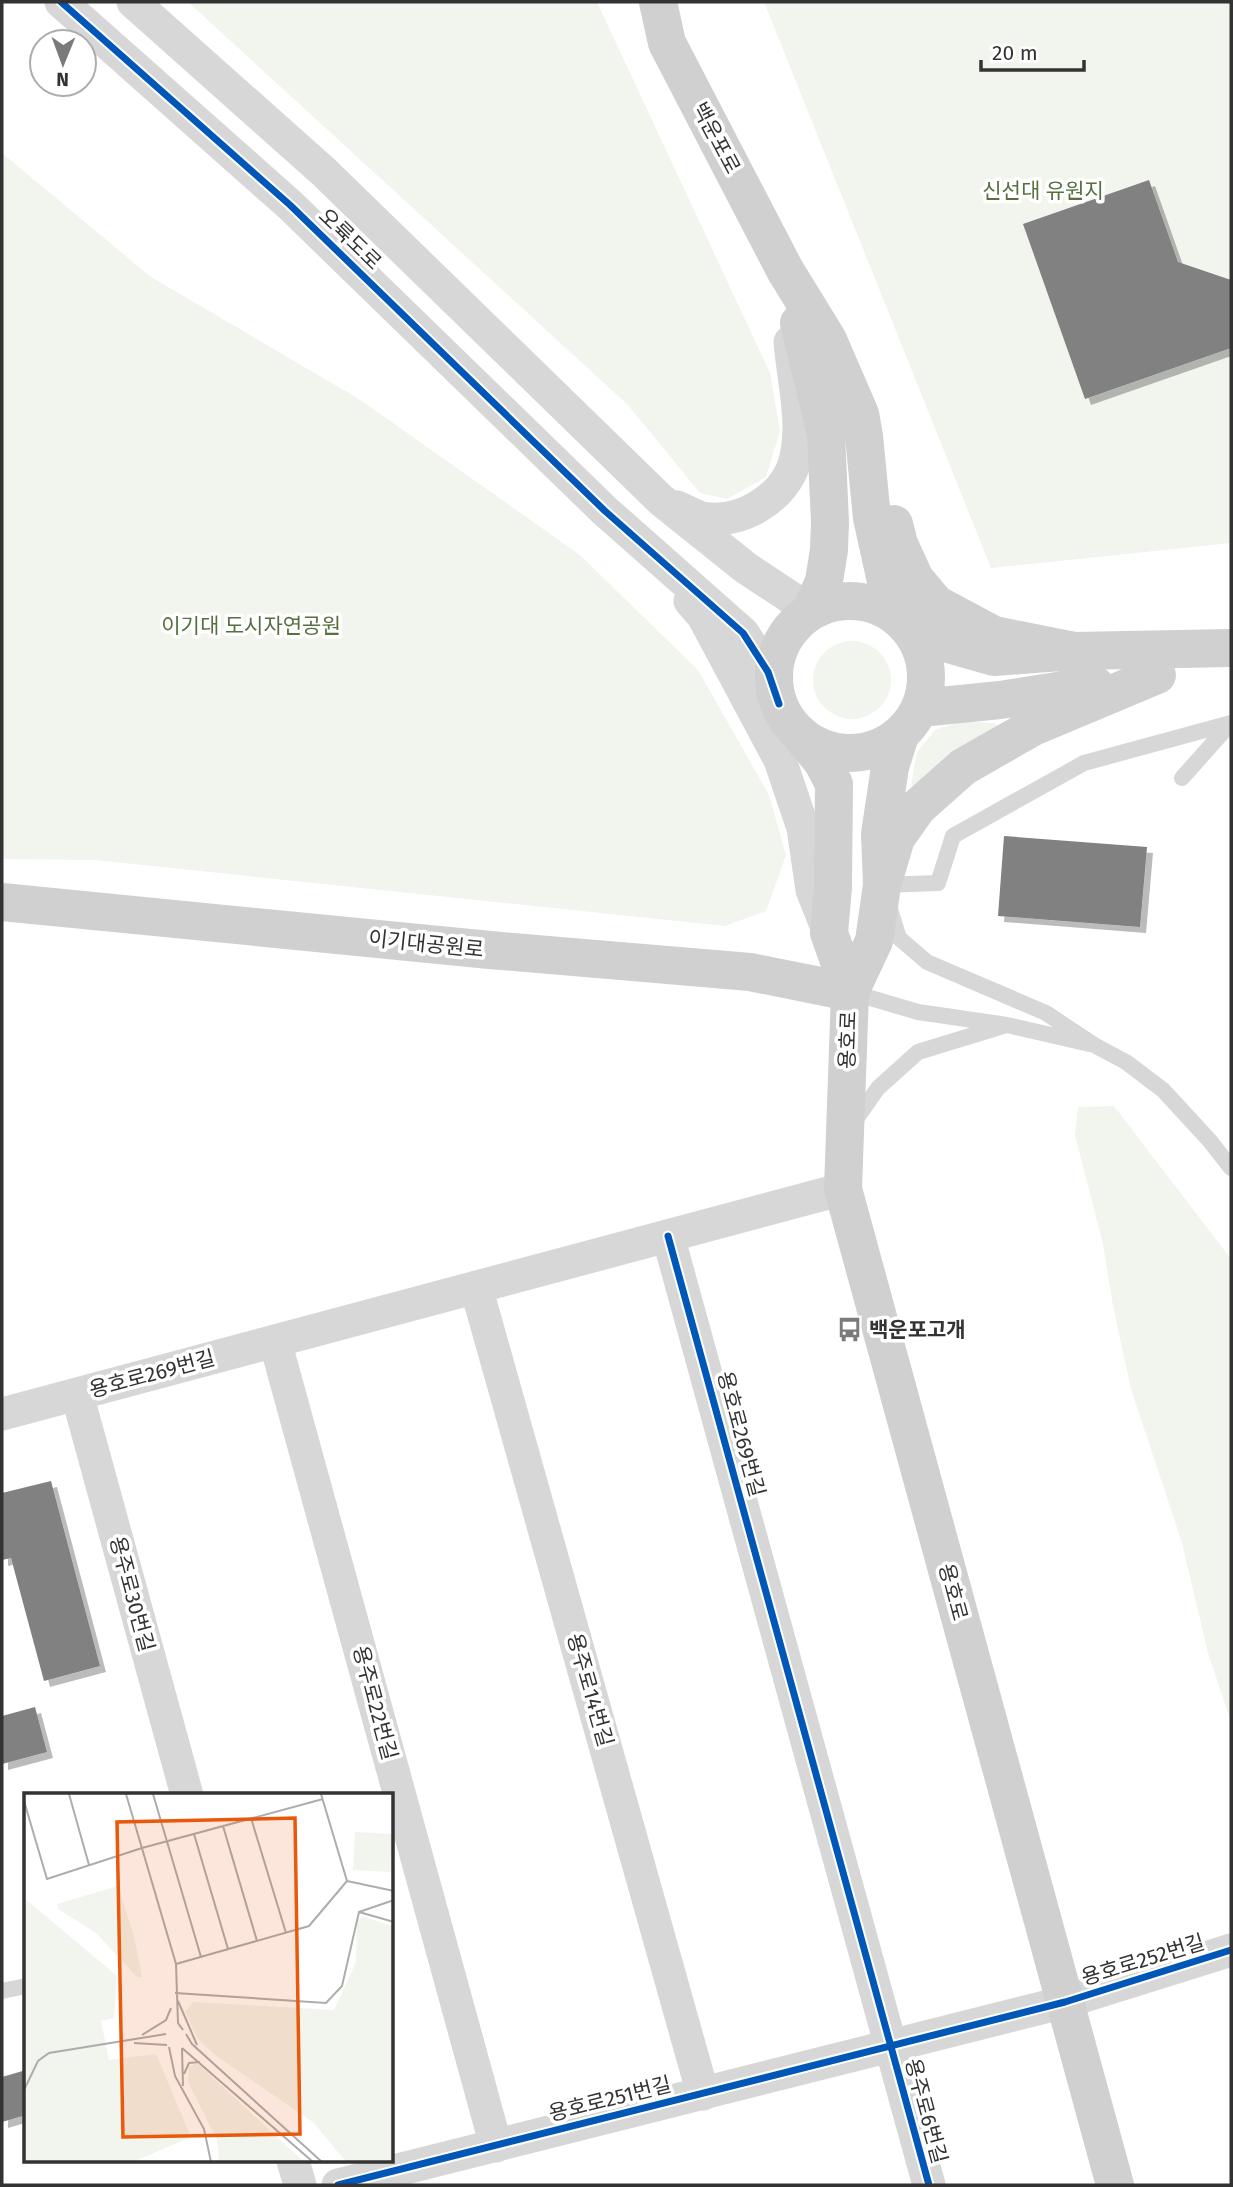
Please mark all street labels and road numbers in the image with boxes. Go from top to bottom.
street label: 백운포로 [686,98,746,178]
street label: 오륙도로 [313,203,387,275]
street label: 이기대공원로 [367,925,485,963]
street label: 용호로 [834,1011,862,1069]
street label: 용호로269번길 [86,1345,218,1403]
street label: 용호로269번길 [712,1368,770,1500]
street label: 용주로30번길 [104,1533,160,1655]
street label: 용호로 [933,1561,973,1623]
street label: 용주로14번길 [561,1630,619,1750]
street label: 용주로22번길 [347,1643,403,1763]
street label: 용호로252번길 [1078,1929,1208,1991]
street label: 용주로6번길 [899,2056,953,2166]
street label: 용호로251번길 [546,2071,674,2127]

